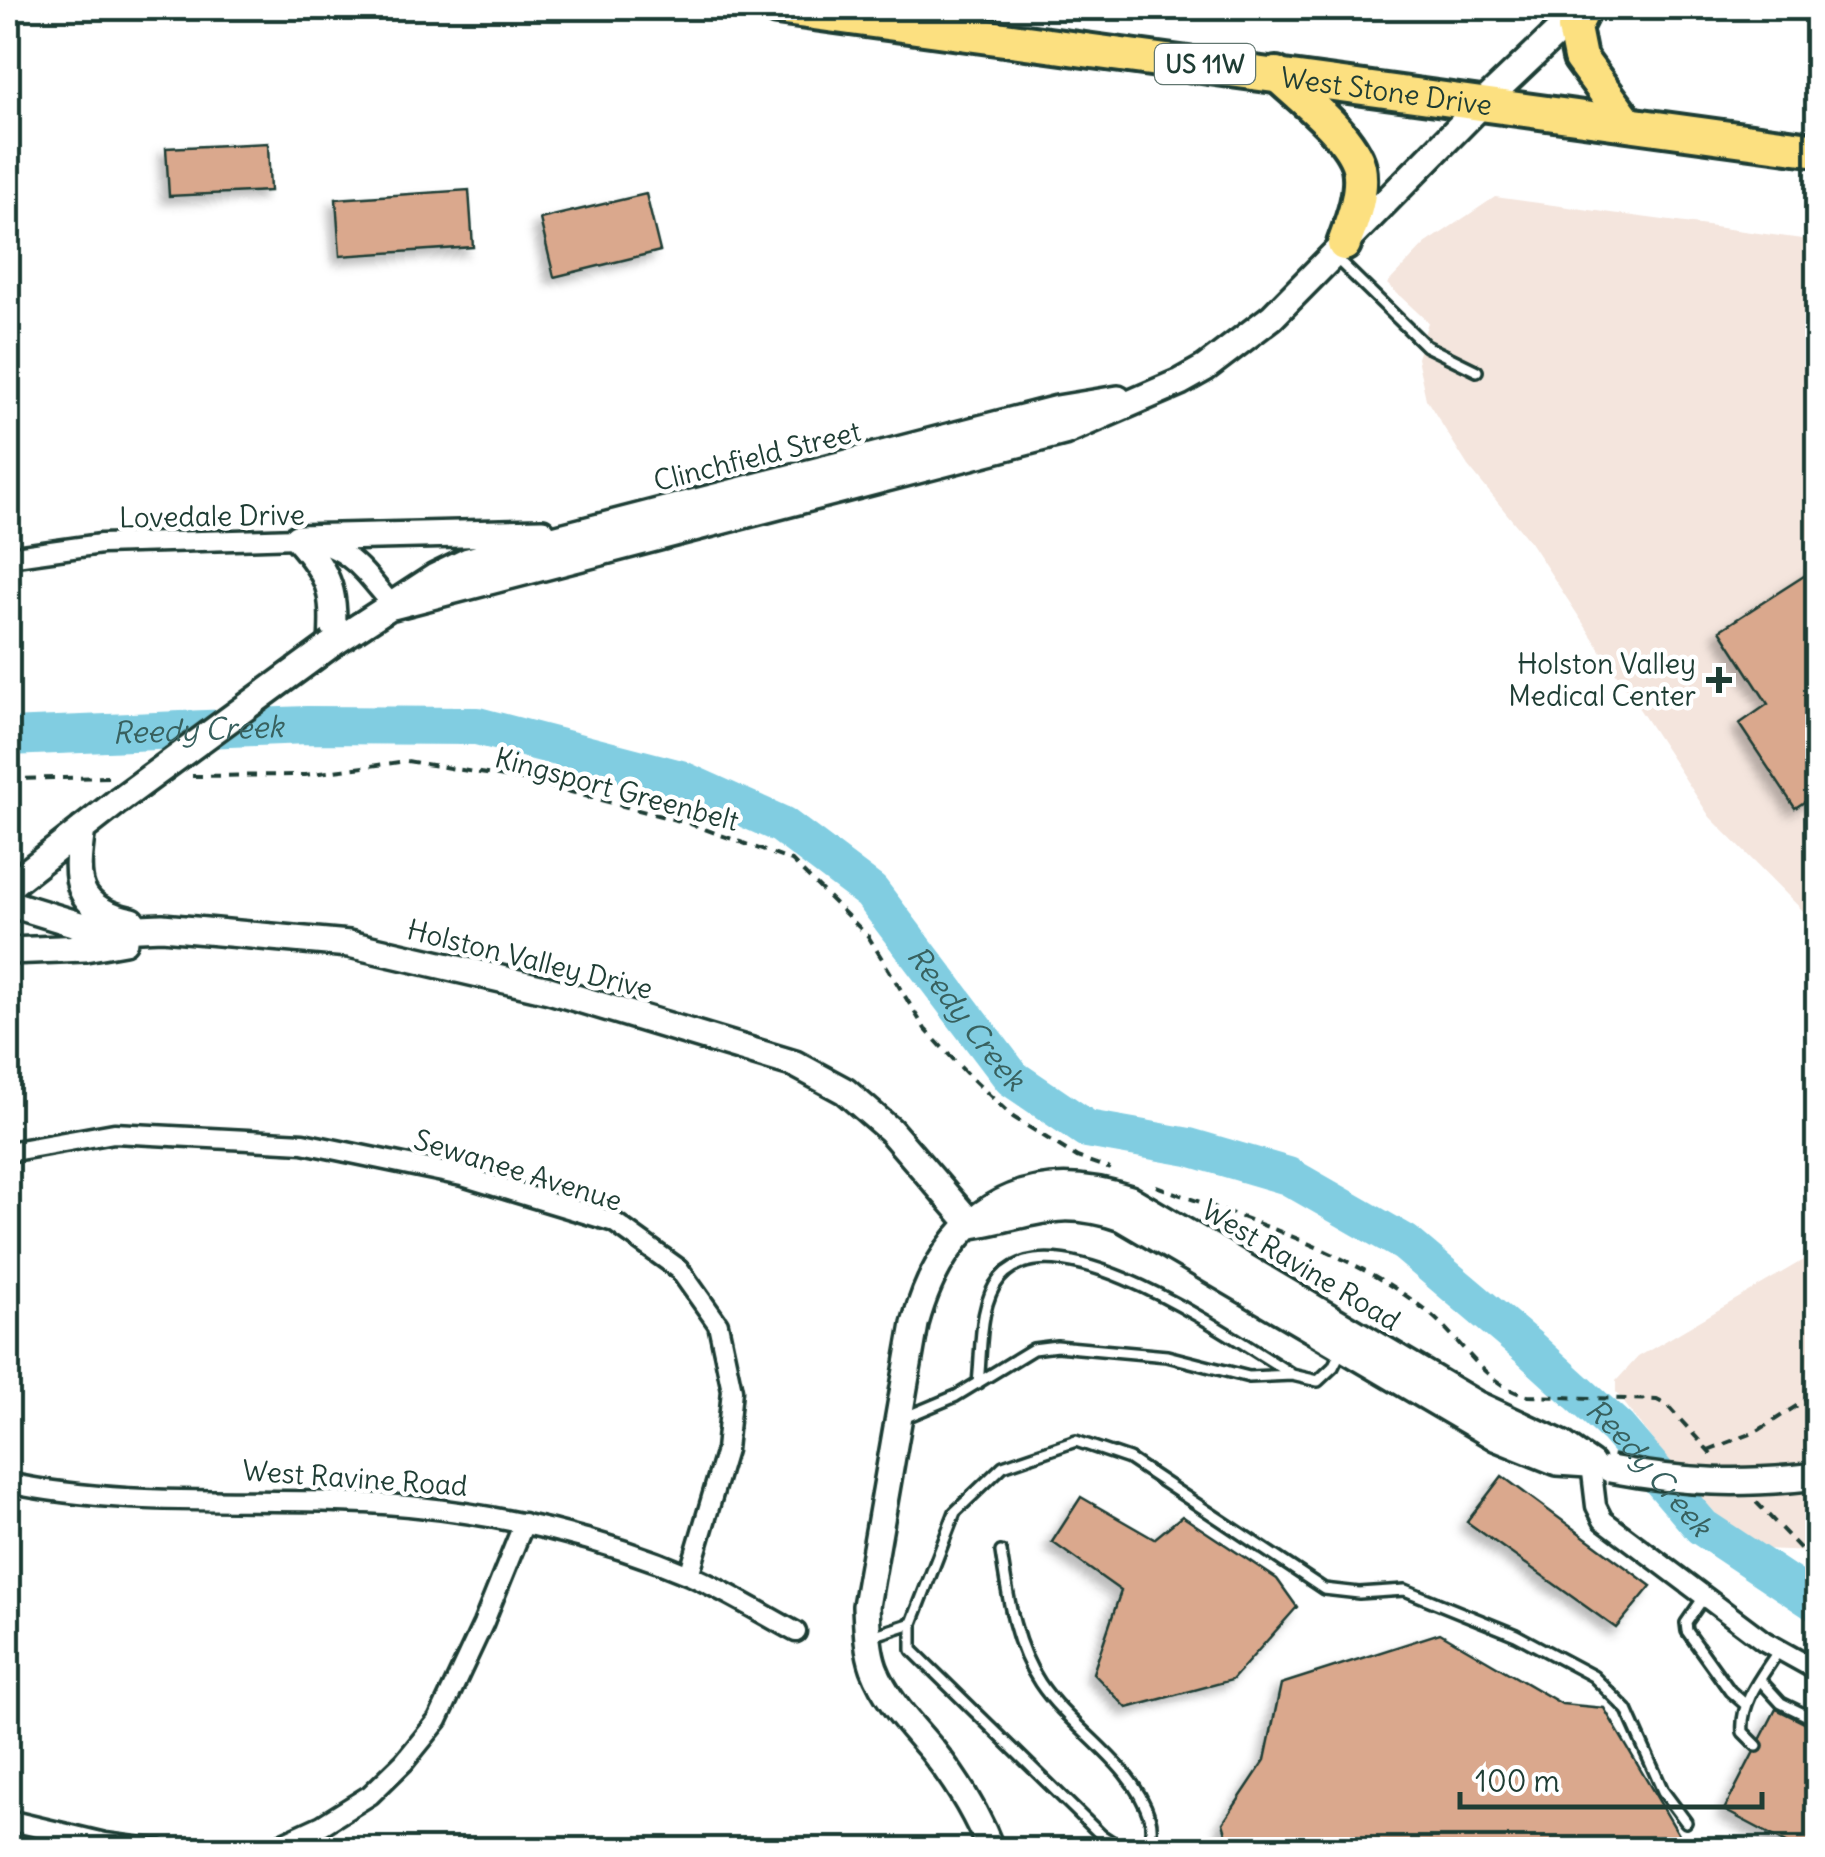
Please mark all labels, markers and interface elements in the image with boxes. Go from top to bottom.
road number: US 11W [1155,44,1255,84]
street label: West Stone Drive [1278,59,1494,123]
street label: Clinchfield Street [650,413,864,499]
street label: Lovedale Drive [119,496,305,536]
place label: Holston Valley Medical Center [1508,646,1696,714]
marker: Holston Valley Medical Center [1706,667,1732,693]
water label: Reedy Creek [112,707,286,752]
street label: Kingsport Greenbelt [491,739,743,839]
street label: Holston Valley Drive [404,911,656,1007]
water label: Reedy Creek [899,938,1032,1100]
street label: Sewanee Avenue [410,1121,626,1219]
street label: West Ravine Road [1195,1192,1407,1338]
water label: Reedy Creek [1578,1390,1721,1545]
street label: West Ravine Road [241,1452,469,1504]
scale bar [1460,1747,1762,1809]
text: 100 m [1475,1762,1560,1800]

